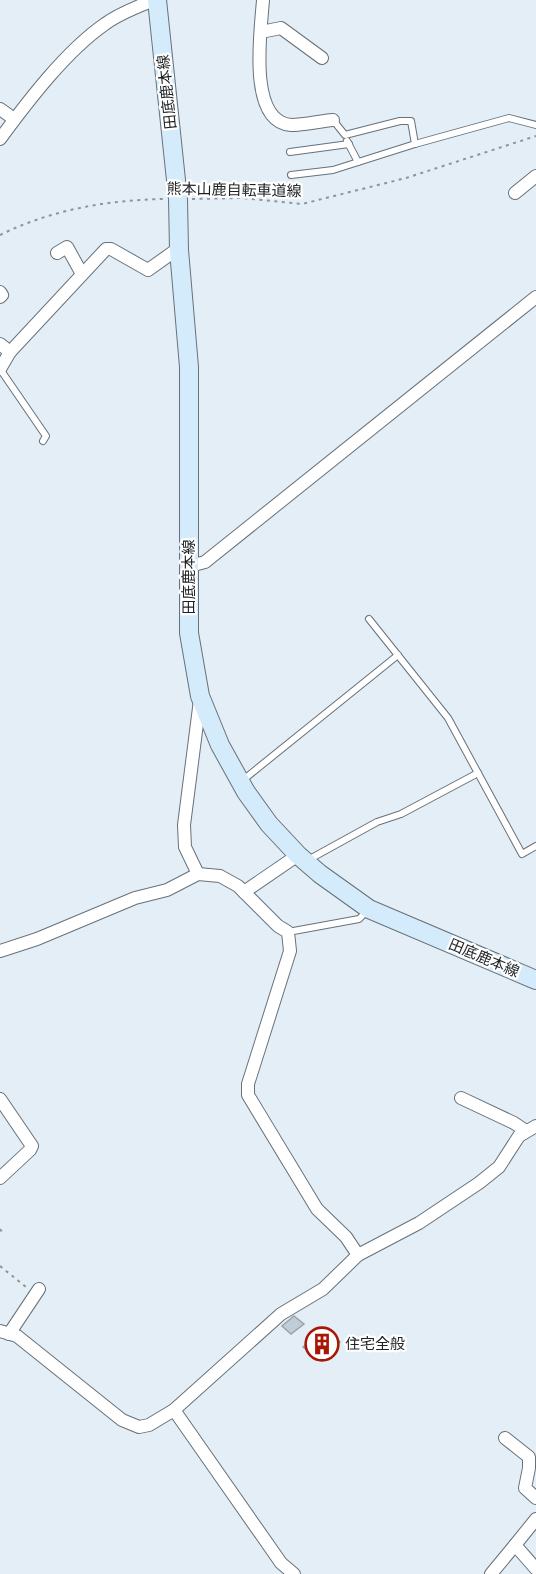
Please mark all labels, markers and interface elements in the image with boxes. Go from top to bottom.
street label: 田底鹿本線 [152,54,181,130]
street label: 熊本山鹿自転車道線 [166,178,302,201]
street label: 田底鹿本線 [178,539,199,615]
street label: 田底鹿本線 [446,933,523,982]
building icon: 住宅全般 [304,1326,340,1362]
place label: 住宅全般 [345,1333,405,1354]

